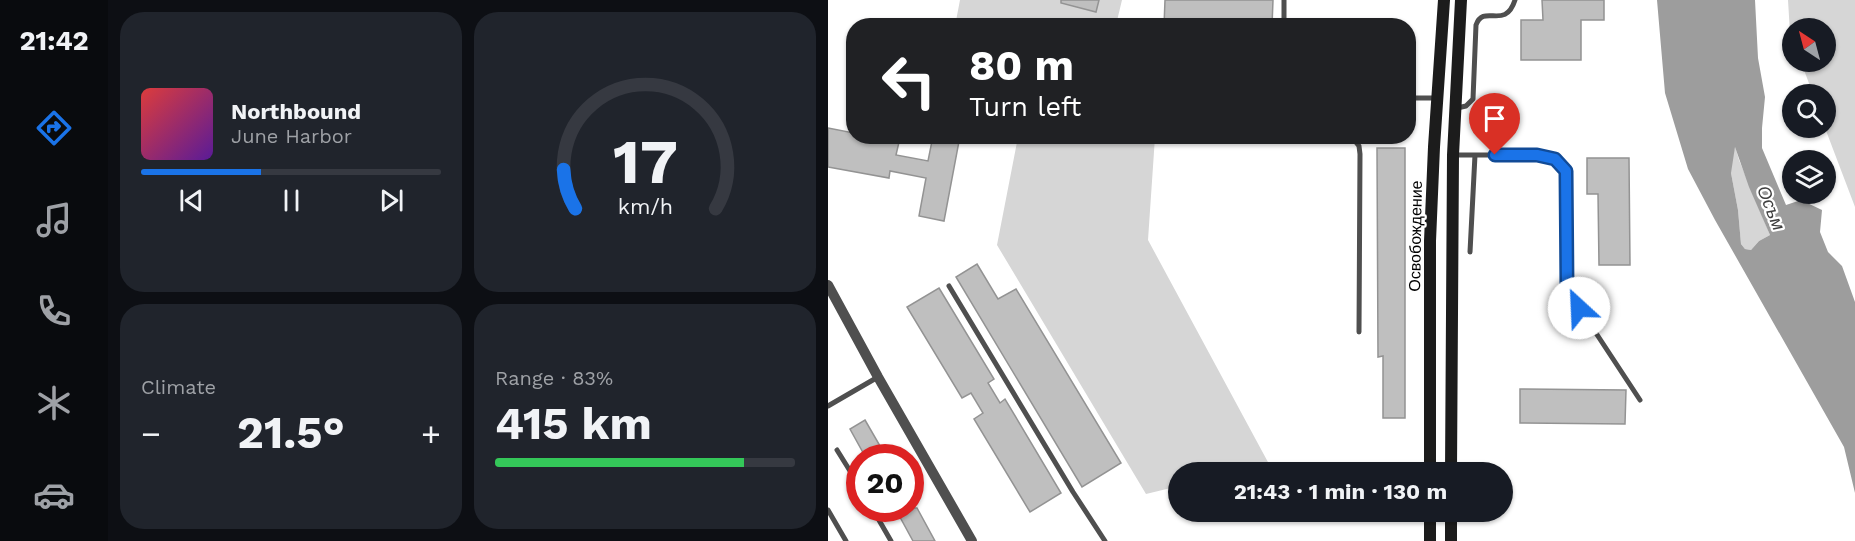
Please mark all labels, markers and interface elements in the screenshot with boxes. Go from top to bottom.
north arrow [1782,18,1836,72]
map controls [1782,18,1836,204]
text: 21:42 [19,25,89,57]
text: 80 m [969,41,1074,90]
icon: left [870,42,948,120]
button: search [1782,84,1836,138]
text: Turn left [969,91,1081,123]
pin [1469,93,1520,155]
text: Northbound [231,99,361,124]
icon: arrive [1478,102,1511,135]
icon: directions [33,107,75,149]
text: June Harbor [231,124,352,148]
text: 17 [613,125,677,198]
button: layers [1782,150,1836,204]
street label: Освобождение [1405,180,1426,292]
water label: Осъм [1753,182,1790,233]
icon: previous [175,184,208,217]
icon: pause [275,184,308,217]
icon: next [375,184,408,217]
text: km/h [617,195,673,220]
icon: music [33,199,75,241]
position arrow [1547,276,1611,340]
icon: phone [33,290,75,332]
text: Range · 83% [495,366,613,390]
text: Climate [141,375,216,399]
icon: climate [33,382,75,424]
text: 415 km [495,397,652,450]
text: 21.5° [237,406,345,459]
text: − [141,414,161,453]
text: + [421,414,441,453]
speed limit sign: 20 [846,444,924,522]
icon: car [33,474,75,516]
text: 21:43 · 1 min · 130 m [1234,479,1447,504]

